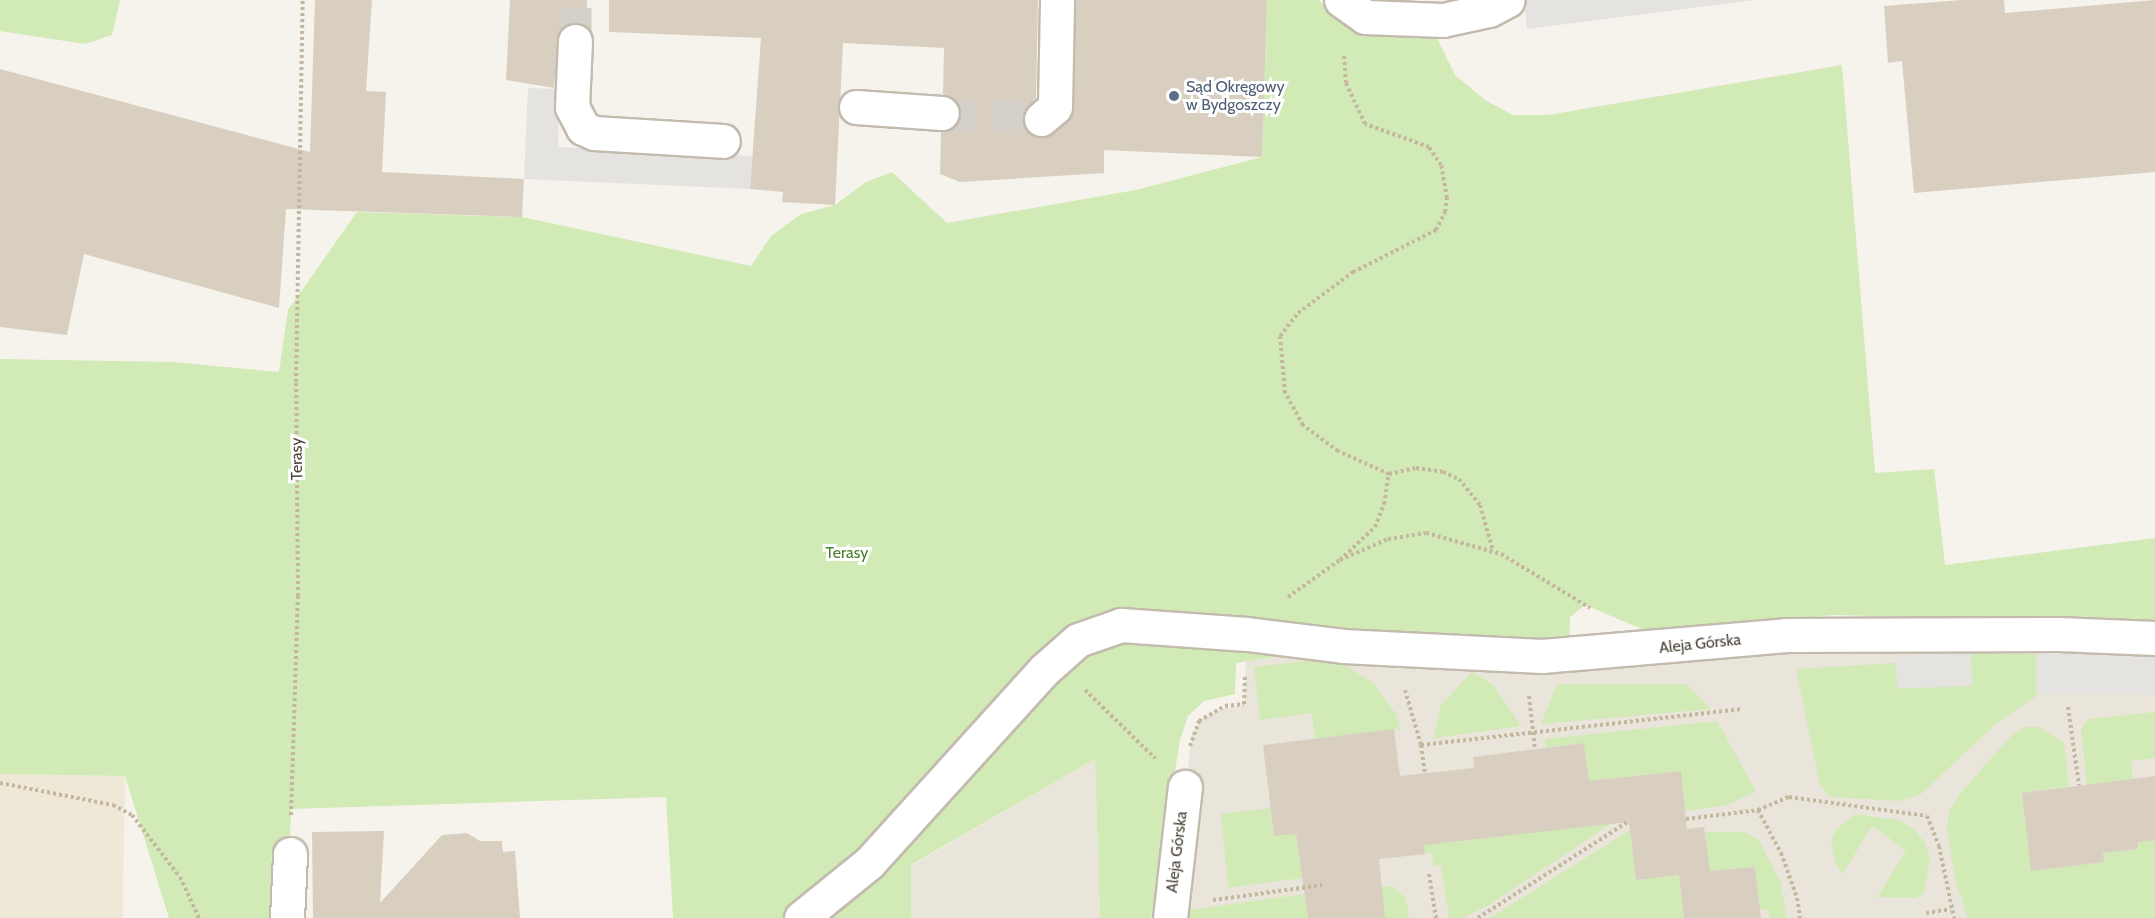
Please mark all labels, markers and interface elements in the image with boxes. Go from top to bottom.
place label: Sąd Okręgowy w Bydgoszczy [1186,77,1285,115]
marker: Sąd Okręgowy w Bydgoszczy [1167,89,1181,103]
street label: Terasy [287,437,307,481]
park label: Terasy [826,543,868,563]
street label: Aleja Górska [1658,630,1742,658]
street label: Aleja Górska [1162,810,1192,894]

